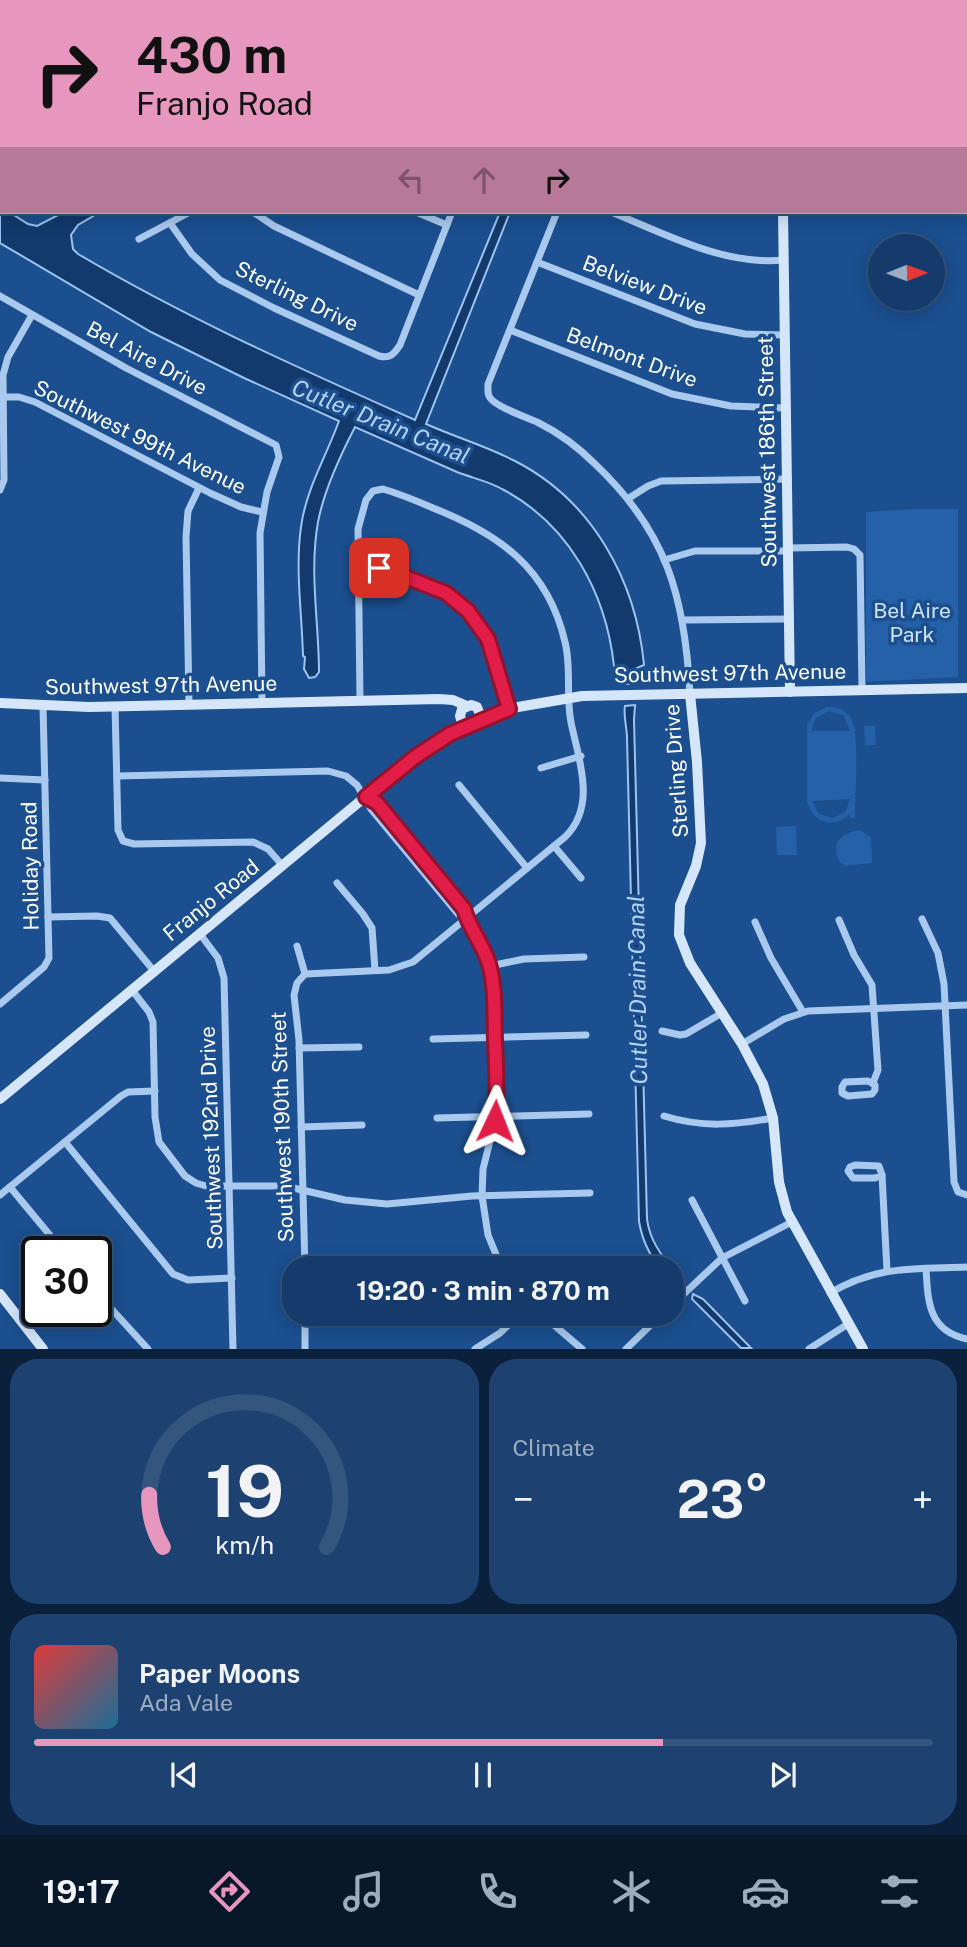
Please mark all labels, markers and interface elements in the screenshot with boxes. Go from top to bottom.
text: 430 m [136,26,287,84]
icon: right [21,28,112,119]
text: Franjo Road [136,85,313,122]
icon: left [392,161,430,199]
icon: ahead [465,161,503,199]
icon: right [538,161,576,199]
north arrow [868,234,945,312]
map controls [868,234,945,311]
street label: Belview Drive [579,250,711,320]
street label: Sterling Drive [231,255,363,337]
street label: Bel Aire Drive [82,316,212,400]
street label: Belmont Drive [563,322,701,392]
street label: Southwest 186th Street [752,336,782,568]
water label: Cutler Drain Canal [288,373,474,469]
street label: Southwest 99th Avenue [30,375,250,499]
pin [349,538,409,598]
icon: arrive [360,549,398,587]
park label: Bel Aire Park [873,598,951,647]
street label: Southwest 97th Avenue [614,658,846,688]
street label: Southwest 97th Avenue [45,670,277,700]
street label: Sterling Drive [659,703,693,839]
street label: Holiday Road [16,801,44,931]
street label: Franjo Road [158,854,264,946]
water label: Cutler Drain Canal [622,895,652,1085]
street label: Southwest 190th Street [265,1011,299,1243]
street label: Southwest 192nd Drive [195,1026,227,1250]
position arrow [458,1084,532,1158]
speed limit sign: 30 [21,1236,112,1327]
text: 19:20 · 3 min · 870 m [356,1275,610,1306]
text: Climate [513,1434,595,1461]
text: 19 [205,1449,284,1534]
text: 23° [677,1469,769,1530]
text: − [513,1477,534,1522]
text: + [912,1477,933,1522]
text: km/h [215,1530,274,1560]
text: Paper Moons [139,1658,300,1689]
text: Ada Vale [139,1689,233,1716]
icon: previous [165,1756,203,1794]
icon: pause [464,1756,502,1794]
icon: next [764,1756,802,1794]
icon: directions [205,1867,254,1916]
icon: music [339,1867,388,1916]
icon: phone [473,1867,522,1916]
icon: climate [607,1867,656,1916]
icon: car [741,1867,790,1916]
icon: filters [875,1867,924,1916]
text: 19:17 [43,1873,120,1910]

